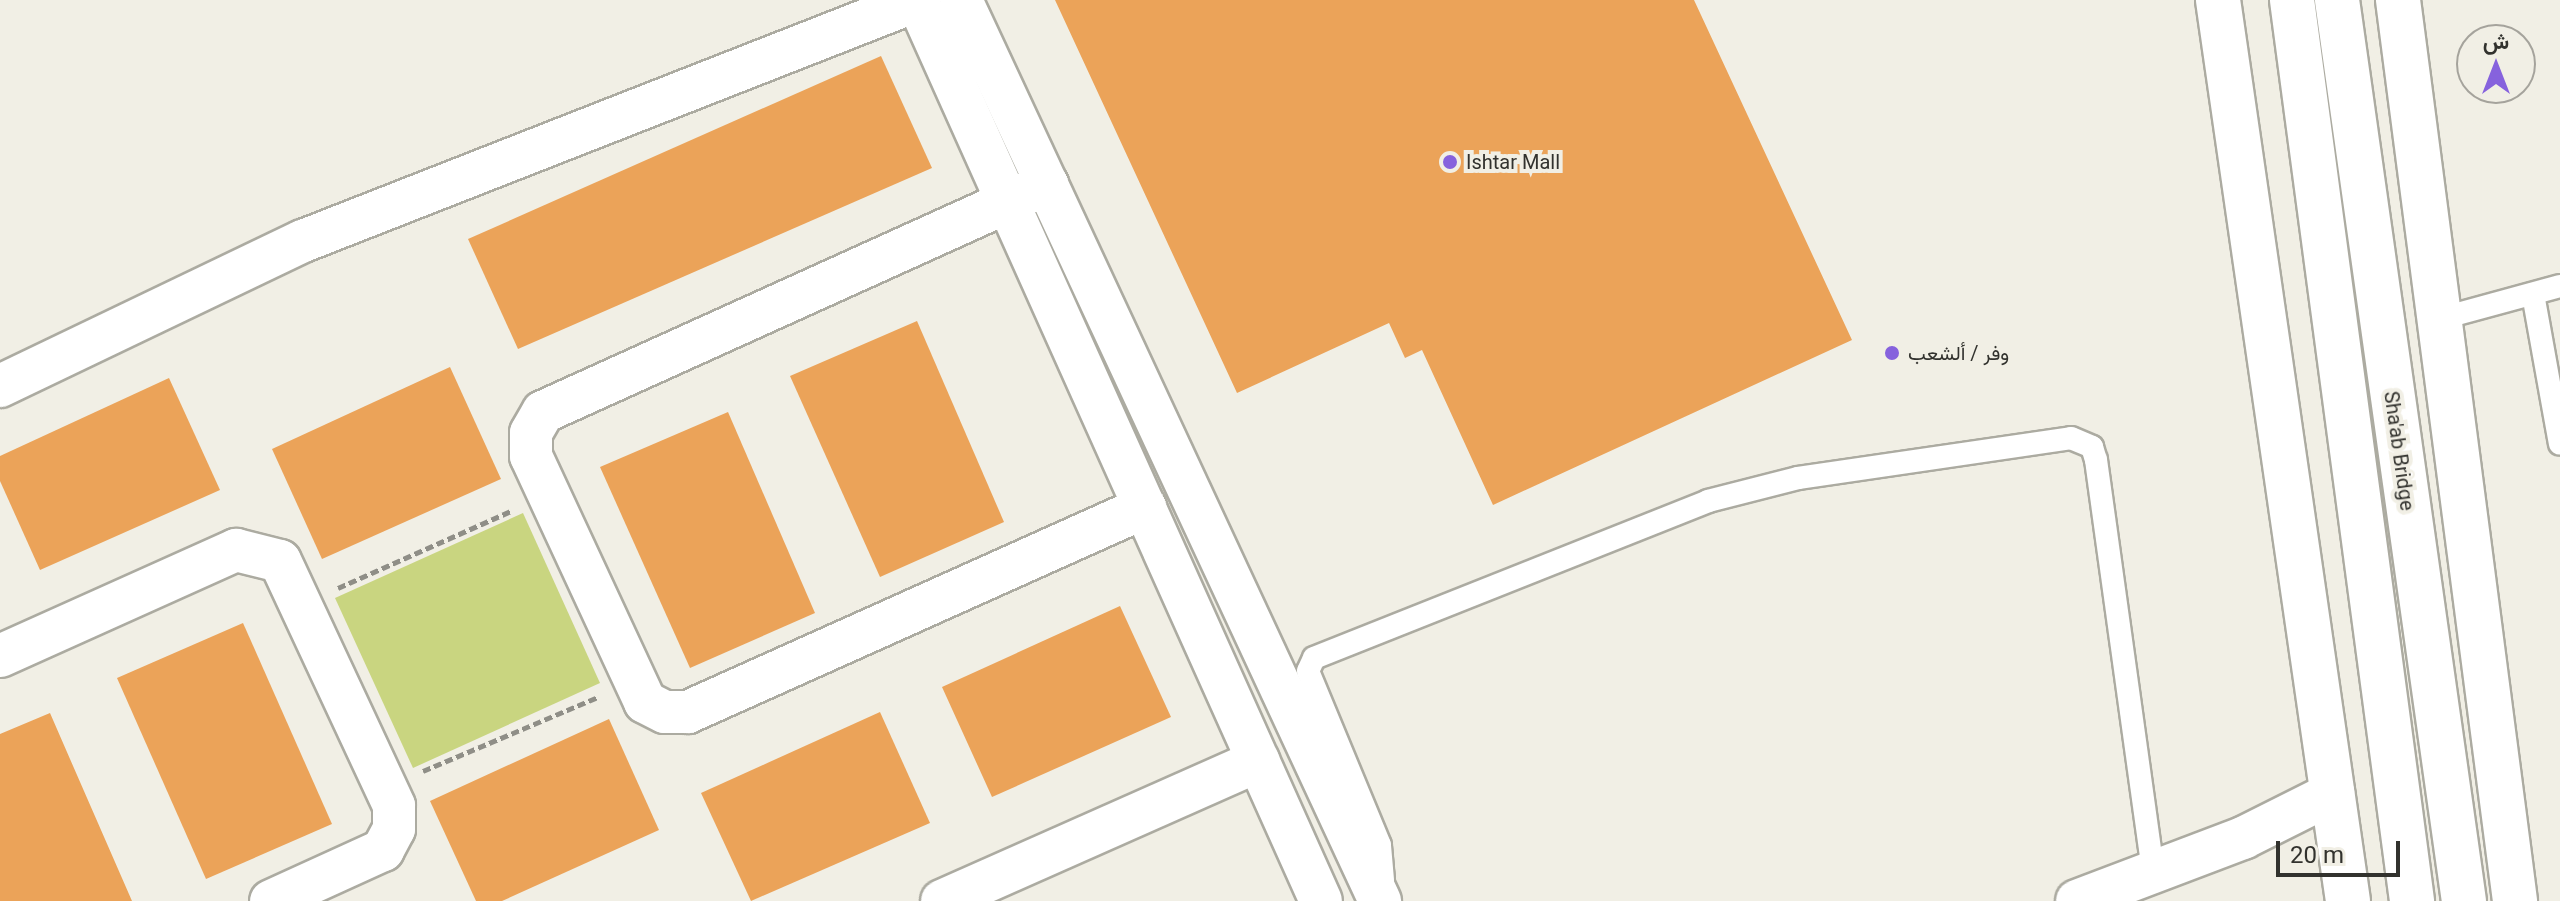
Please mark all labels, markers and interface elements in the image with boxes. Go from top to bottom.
north arrow [2456,24,2536,104]
text: ش [2483,29,2509,54]
place label: Ishtar Mall [1466,150,1560,174]
marker: Ishtar Mall [1441,153,1459,171]
place label: وفر / ألشعب [1908,341,2009,365]
marker: وفر / ألشعب [1883,344,1901,362]
street label: Sha'ab Bridge [2379,390,2419,512]
scale bar [2280,825,2404,875]
text: 20 m [2290,841,2344,869]

